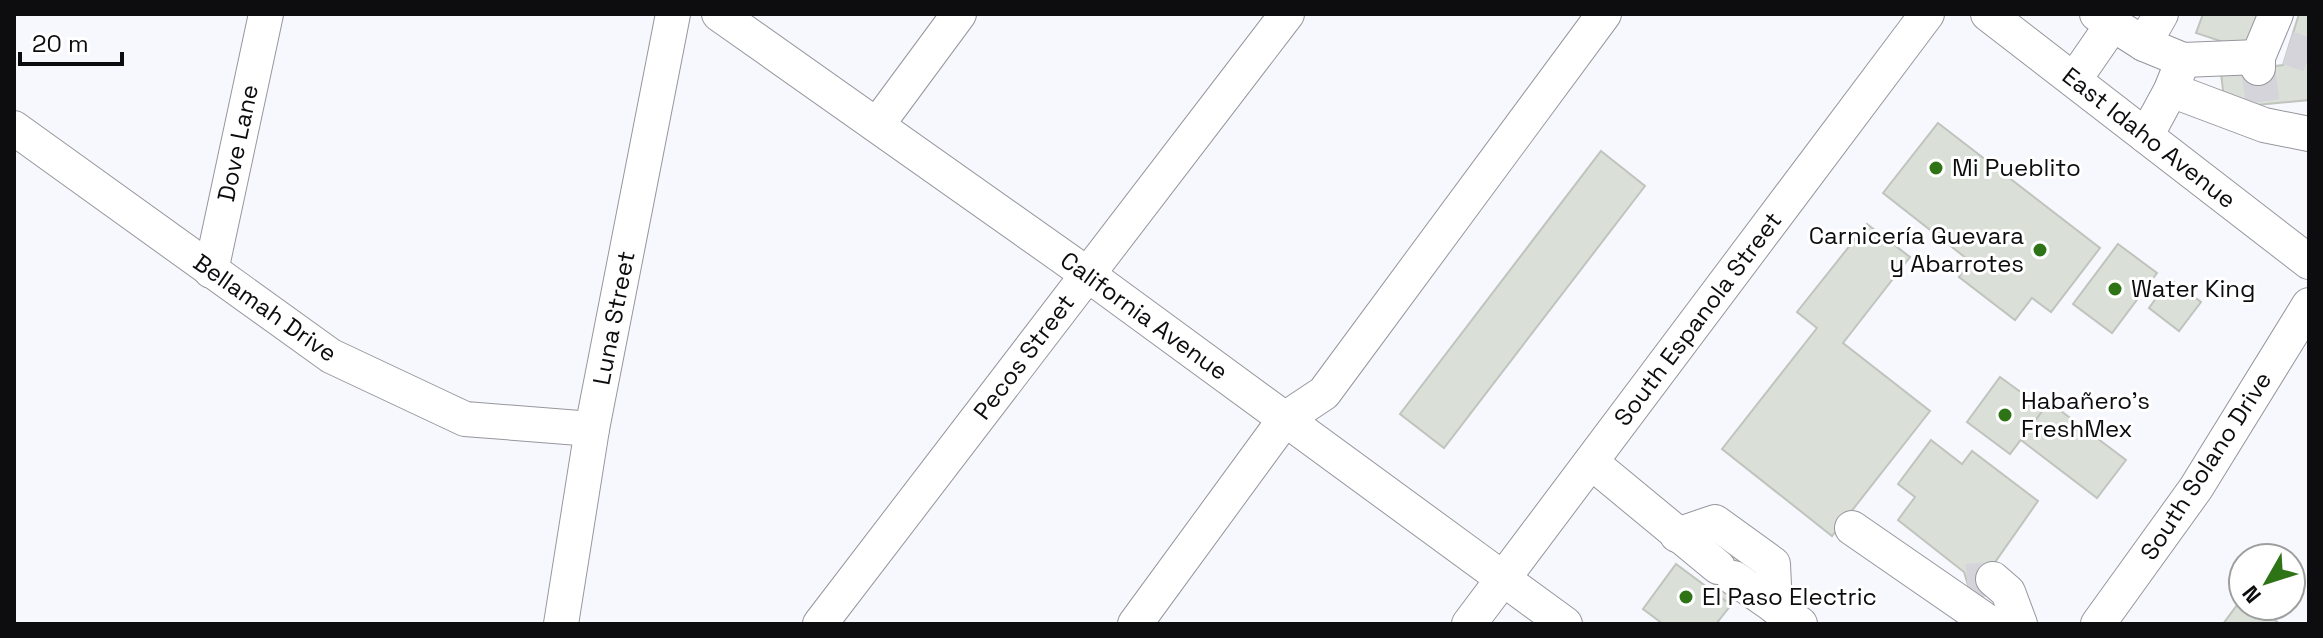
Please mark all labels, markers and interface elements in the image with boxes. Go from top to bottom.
scale bar [20,16,122,66]
text: 20 m [32,28,89,59]
street label: East Idaho Avenue [2056,60,2242,215]
street label: Dove Lane [210,82,265,204]
place label: Mi Pueblito [1952,152,2081,183]
marker: Mi Pueblito [1927,159,1945,177]
street label: South Espanola Street [1607,205,1788,432]
place label: Carnicería Guevara y Abarrotes [1809,220,2024,279]
marker: Carnicería Guevara y Abarrotes [2031,241,2049,259]
street label: California Avenue [1054,244,1234,387]
street label: Bellamah Drive [187,247,343,369]
street label: Luna Street [585,248,642,387]
place label: Water King [2131,273,2255,304]
marker: Water King [2106,280,2124,298]
street label: Pecos Street [966,288,1081,426]
street label: South Solano Drive [2133,366,2278,566]
place label: Habañero's FreshMex [2021,385,2150,444]
marker: Habañero's FreshMex [1996,406,2014,424]
north arrow [2227,542,2307,622]
text: N [2236,580,2267,609]
place label: El Paso Electric [1702,581,1877,612]
marker: El Paso Electric [1677,588,1695,606]

